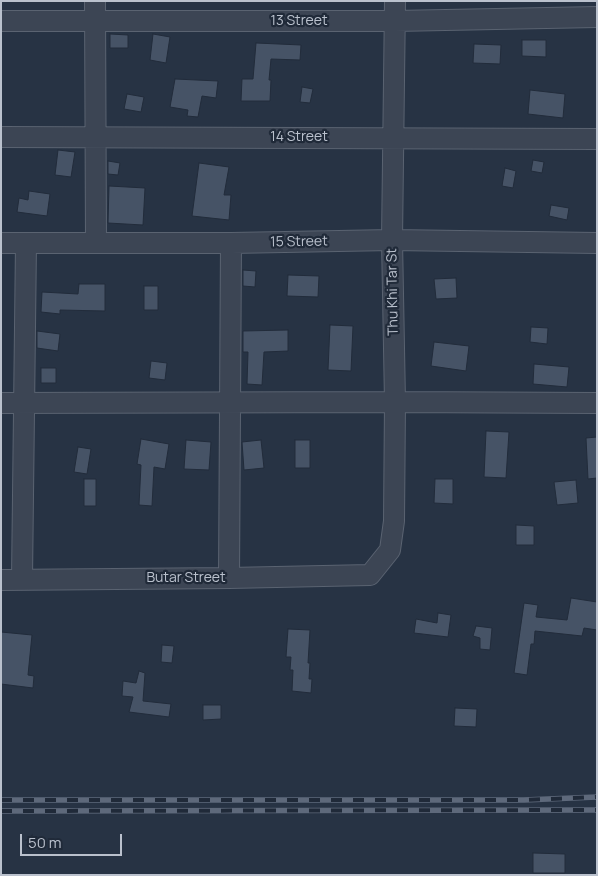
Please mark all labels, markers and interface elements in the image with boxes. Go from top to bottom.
street label: 13 Street [270,13,328,29]
street label: 14 Street [270,129,328,145]
street label: 15 Street [270,233,328,251]
street label: Thu Khi Tar St [384,248,402,336]
street label: Butar Street [146,570,226,586]
scale bar [22,824,125,856]
text: 50 m [28,832,62,853]

